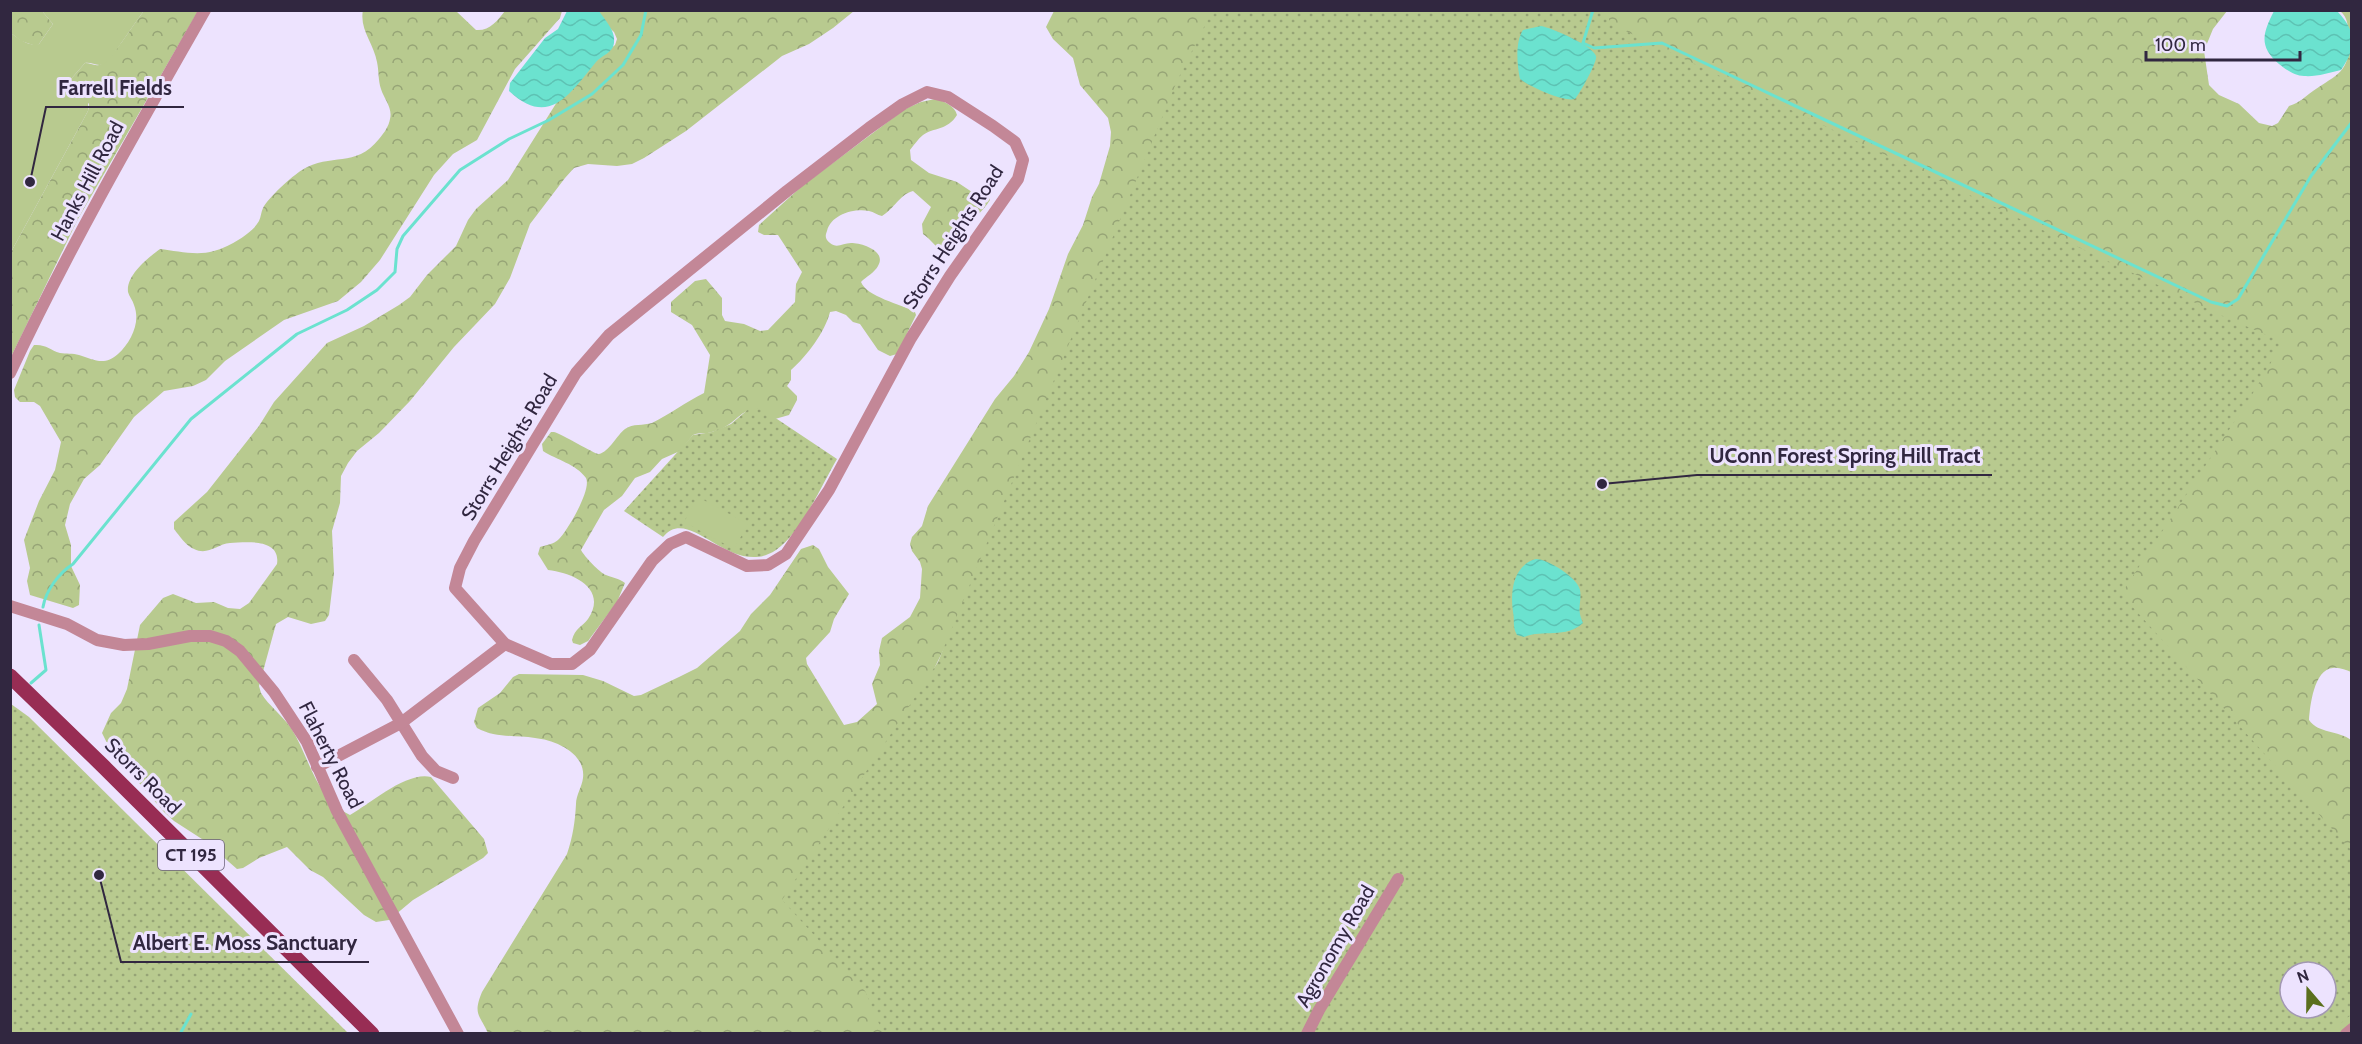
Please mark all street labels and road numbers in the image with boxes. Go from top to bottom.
street label: Hanks Hill Road [45,117,129,245]
street label: Storrs Heights Road [898,161,1008,313]
street label: Storrs Heights Road [456,370,562,524]
street label: Flaherty Road [294,697,368,813]
street label: Storrs Road [100,733,186,819]
road number: CT 195 [158,840,224,870]
street label: Agronomy Road [1290,881,1380,1011]

